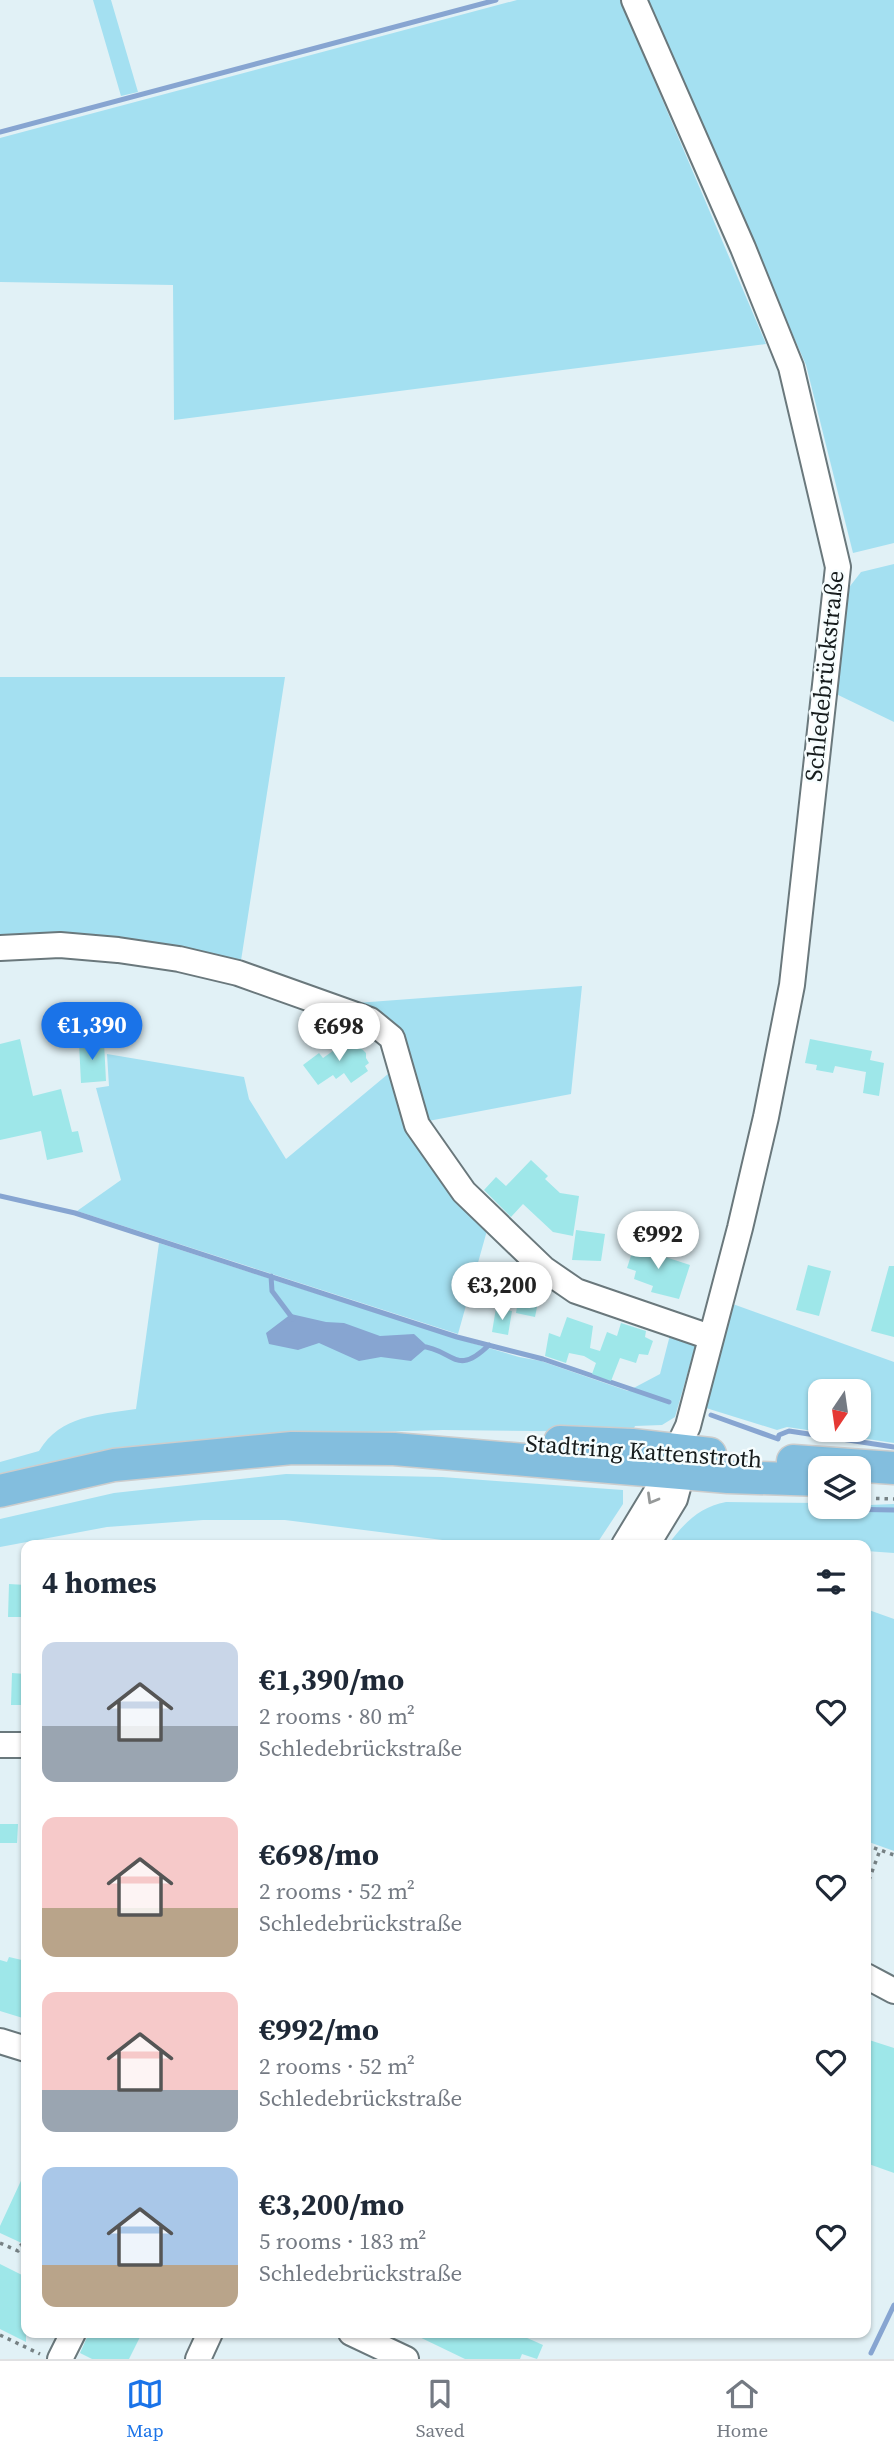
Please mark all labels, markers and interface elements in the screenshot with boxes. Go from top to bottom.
street label: Schledebrückstraße [797,569,851,783]
pin: €1,390 [35,1002,149,1062]
pin: €698 [298,1004,380,1063]
text: €1,390 [57,1009,127,1041]
text: €698 [314,1010,364,1042]
pin: €992 [617,1212,699,1271]
text: €992 [633,1218,683,1250]
pin: €3,200 [445,1262,559,1322]
text: €3,200 [467,1269,537,1301]
north arrow [808,1379,872,1442]
map controls [808,1379,871,1519]
street label: Stadtring Kattenstroth [525,1426,763,1476]
button: layers [808,1456,871,1519]
one-way arrow [648,1492,661,1505]
text: 4 homes [42,1562,157,1603]
icon: filters [812,1563,850,1601]
text: €1,390/mo [259,1659,404,1700]
icon: home [98,1670,182,1754]
icon: heart [812,1693,850,1731]
text: 2 rooms · 80 m² [259,1700,415,1732]
text: Schledebrückstraße [259,1732,462,1764]
text: €698/mo [259,1834,379,1875]
icon: home [98,1845,182,1929]
icon: heart [812,1868,850,1906]
text: 2 rooms · 52 m² [259,1875,415,1907]
text: Schledebrückstraße [259,1907,462,1939]
text: €992/mo [259,2009,379,2050]
icon: home [98,2020,182,2104]
icon: heart [812,2043,850,2081]
text: 2 rooms · 52 m² [259,2050,415,2082]
text: Schledebrückstraße [259,2082,462,2114]
text: €3,200/mo [259,2184,404,2225]
icon: home [98,2195,182,2279]
icon: heart [812,2218,850,2256]
text: 5 rooms · 183 m² [259,2225,426,2257]
text: Schledebrückstraße [259,2257,462,2289]
tab: Map [126,2375,164,2443]
tab: Saved [416,2375,464,2443]
tab: Home [716,2375,768,2443]

